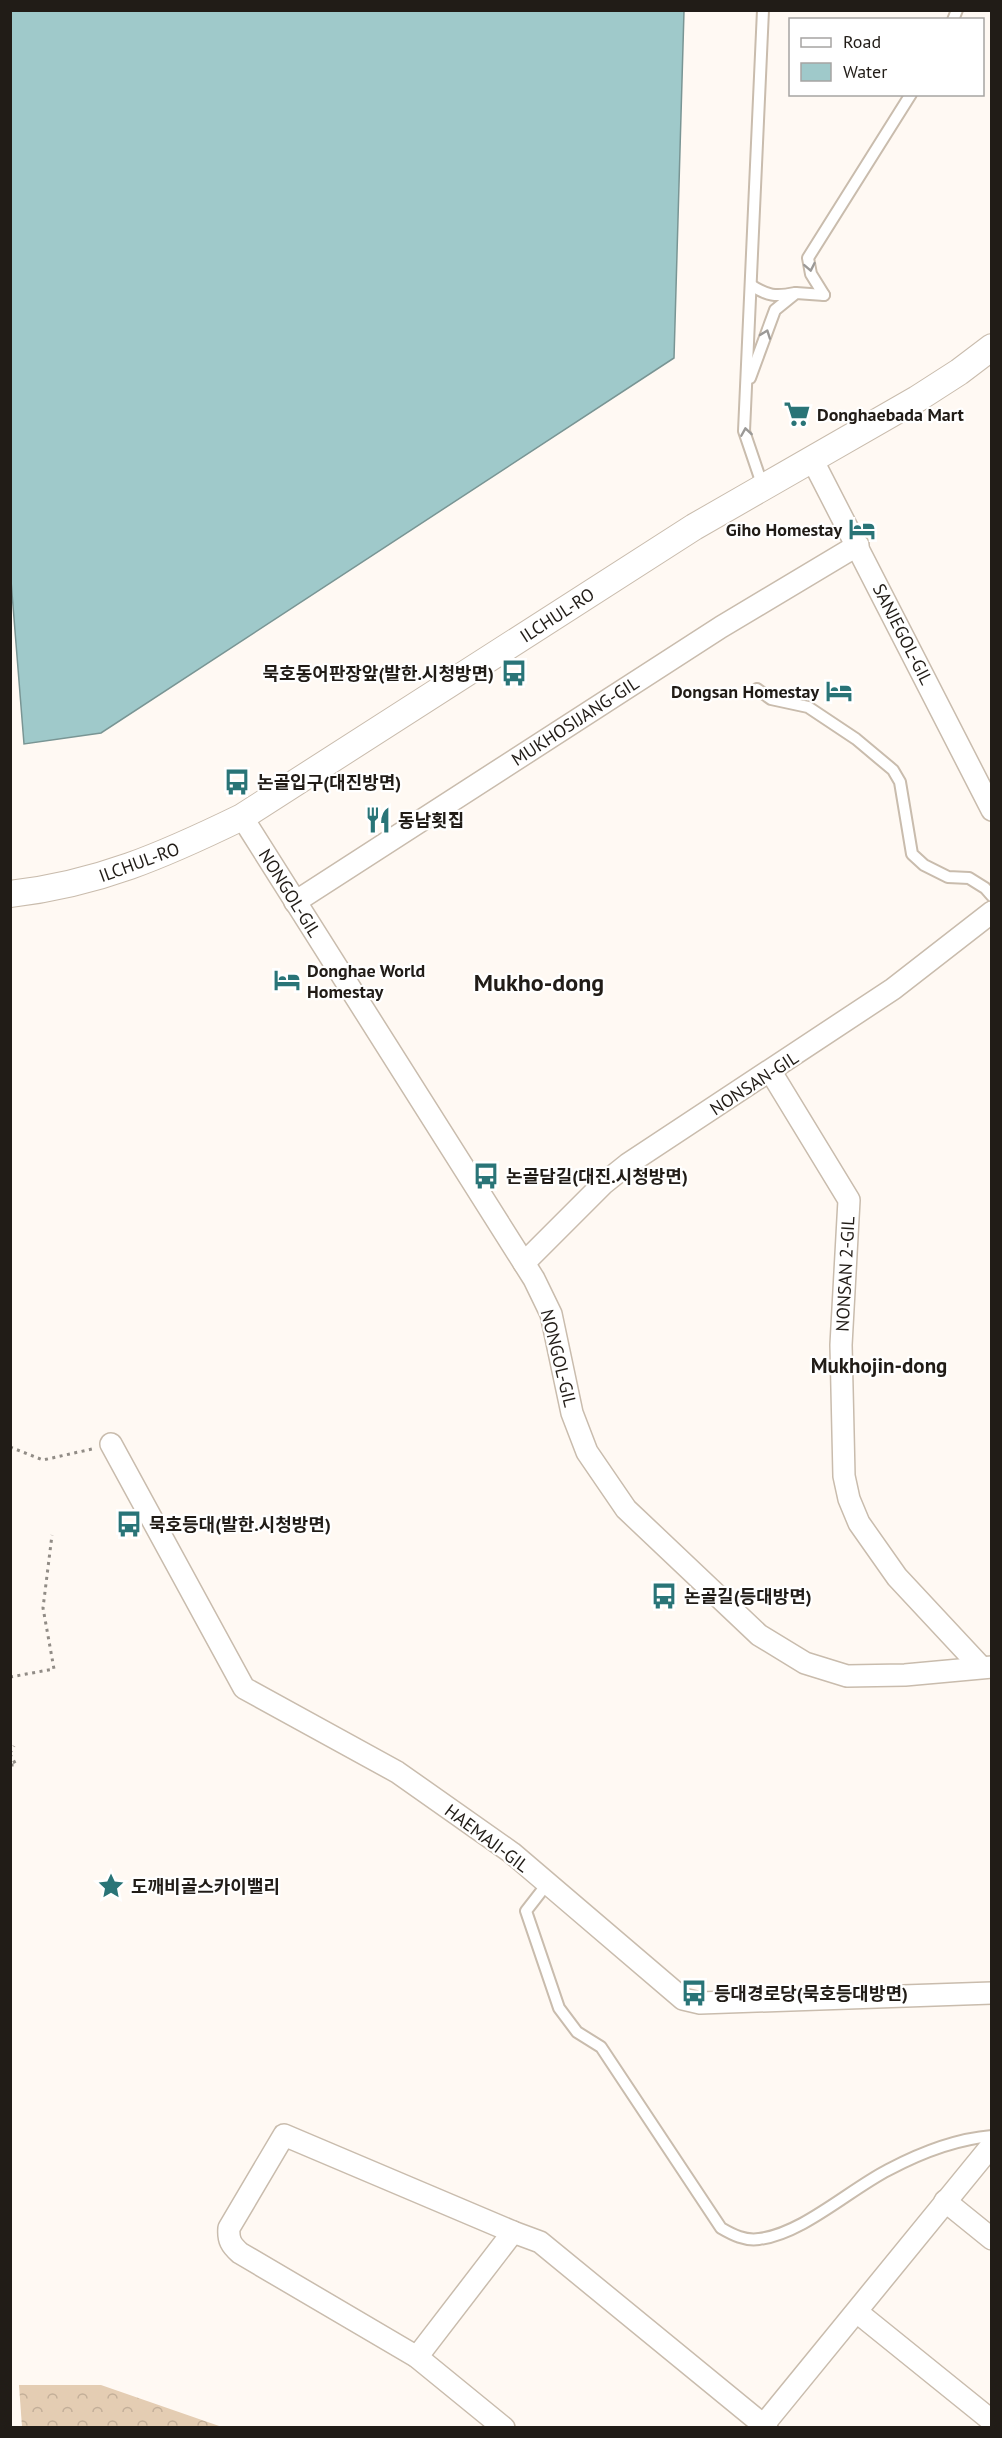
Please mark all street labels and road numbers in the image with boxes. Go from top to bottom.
street label: SANJEGOL-GIL [868,580,938,688]
street label: ILCHUL-RO [515,582,599,648]
street label: MUKHOSIJANG-GIL [507,671,643,771]
street label: ILCHUL-RO [96,837,182,887]
street label: NONGOL-GIL [254,845,326,941]
street label: NONSAN-GIL [705,1046,803,1120]
street label: NONSAN 2-GIL [830,1216,860,1332]
street label: NONGOL-GIL [536,1307,582,1409]
street label: HAEMAJI-GIL [440,1799,534,1877]

